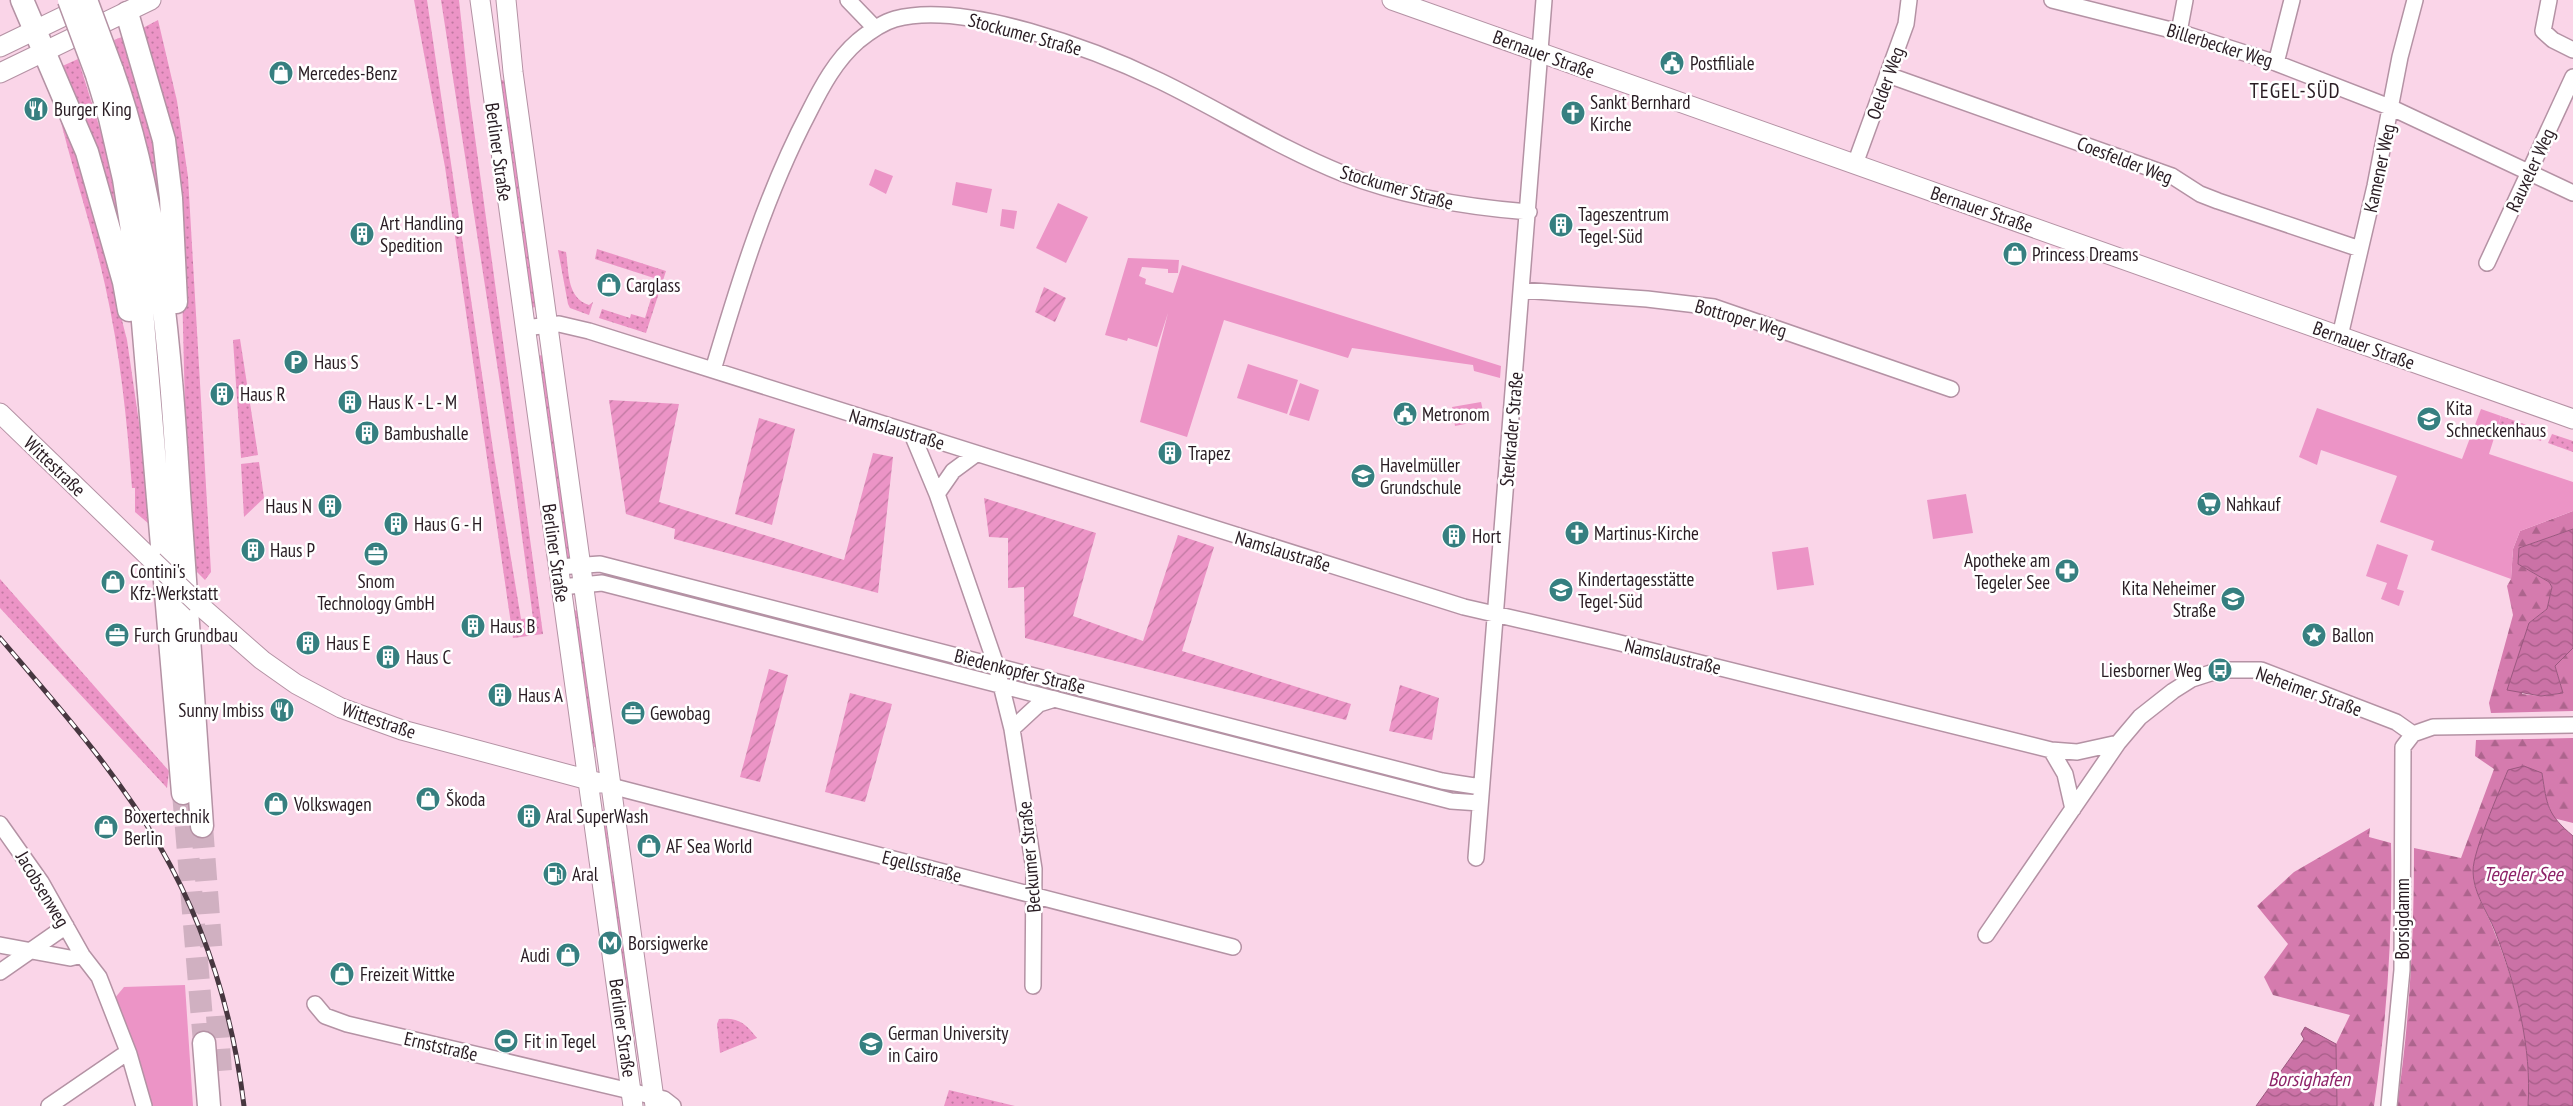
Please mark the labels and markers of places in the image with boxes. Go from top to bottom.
public building icon: Postfiliale [1659,50,1685,76]
place label: Postfiliale [1690,51,1755,75]
shop icon: Mercedes-Benz [268,60,294,86]
place label: Mercedes-Benz [298,61,398,85]
place label: Sankt Bernhard Kirche [1590,90,1690,136]
restaurant icon: Burger King [23,96,49,122]
place label: Burger King [54,97,132,121]
church icon: Sankt Bernhard Kirche [1560,100,1586,126]
place label: Tageszentrum Tegel-Süd [1578,202,1669,248]
place label: Art Handling Spedition [380,211,463,257]
building icon: Tageszentrum Tegel-Süd [1548,212,1574,238]
building icon: Art Handling Spedition [349,221,375,247]
shop icon: Princess Dreams [2002,241,2028,267]
place label: Princess Dreams [2032,242,2138,266]
shop icon: Carglass [596,272,622,298]
place label: Carglass [626,273,680,297]
parking icon: Haus S [283,349,309,375]
place label: Haus S [314,350,359,374]
building icon: Haus R [209,381,235,407]
place label: Haus R [240,382,286,406]
building icon: Haus K - L - M [337,389,363,415]
place label: Haus K - L - M [368,390,457,414]
place label: Kita Schneckenhaus [2446,396,2546,442]
public building icon: Metronom [1392,401,1418,427]
place label: Metronom [1422,402,1490,426]
school or university icon: Kita Schneckenhaus [2416,406,2442,432]
building icon: Bambushalle [354,420,380,446]
place label: Bambushalle [384,421,469,445]
building icon: Trapez [1157,440,1183,466]
place label: Trapez [1188,441,1231,465]
place label: Havelmüller Grundschule [1380,453,1462,499]
school or university icon: Havelmüller Grundschule [1350,463,1376,489]
supermarket icon: Nahkauf [2196,491,2222,517]
place label: Nahkauf [2226,492,2281,516]
building icon: Haus N [317,493,343,519]
place label: Haus N [265,494,312,518]
building icon: Haus G - H [383,511,409,537]
place label: Haus G - H [414,512,482,536]
church icon: Martinus-Kirche [1564,520,1590,546]
place label: Martinus-Kirche [1594,521,1699,545]
building icon: Hort [1441,523,1467,549]
place label: Hort [1472,524,1502,548]
building icon: Haus P [240,537,266,563]
place label: Haus P [270,538,315,562]
office icon: Snom Technology GmbH [363,541,389,567]
place label: Apotheke am Tegeler See [1964,548,2050,594]
pharmacy icon: Apotheke am Tegeler See [2054,558,2080,584]
place label: Contini's Kfz-Werkstatt [130,559,219,605]
place label: Kindertagesstätte Tegel-Süd [1578,567,1694,613]
shop icon: Contini's Kfz-Werkstatt [100,569,126,595]
place label: Snom Technology GmbH [317,569,435,615]
place label: Kita Neheimer Straße [2122,576,2217,622]
school or university icon: Kindertagesstätte Tegel-Süd [1548,577,1574,603]
school or university icon: Kita Neheimer Straße [2220,586,2246,612]
building icon: Haus B [460,613,486,639]
place label: Haus B [490,614,535,638]
office icon: Furch Grundbau [104,622,130,648]
place icon: Ballon [2301,622,2327,648]
place label: Furch Grundbau [134,623,238,647]
place label: Ballon [2332,623,2374,647]
building icon: Haus E [295,630,321,656]
place label: Haus E [326,631,371,655]
building icon: Haus C [375,644,401,670]
place label: Haus C [406,645,451,669]
bus stop icon: Liesborner Weg [2207,657,2233,683]
place label: Liesborner Weg [2101,658,2202,682]
building icon: Haus A [487,682,513,708]
place label: Haus A [518,683,563,707]
restaurant icon: Sunny Imbiss [269,697,295,723]
place label: Sunny Imbiss [178,698,264,722]
office icon: Gewobag [620,700,646,726]
place label: Gewobag [650,701,710,725]
shop icon: Škoda [415,786,441,812]
place label: Škoda [446,787,485,811]
shop icon: Volkswagen [263,791,289,817]
place label: Volkswagen [293,792,372,816]
building icon: Aral SuperWash [516,803,542,829]
place label: Boxertechnik Berlin [124,804,210,850]
place label: Aral SuperWash [546,804,648,828]
shop icon: Boxertechnik Berlin [93,814,119,840]
shop icon: AF Sea World [636,833,662,859]
place label: AF Sea World [666,834,752,858]
fuel station icon: Aral [542,861,568,887]
place label: Aral [572,862,599,886]
metro station icon: Borsigwerke [597,930,623,956]
place label: Borsigwerke [628,931,708,955]
shop icon: Audi [555,942,581,968]
place label: Audi [520,943,550,967]
shop icon: Freizeit Wittke [329,961,355,987]
place label: Freizeit Wittke [360,962,455,986]
place label: German University in Cairo [888,1021,1009,1067]
sports icon: Fit in Tegel [493,1028,519,1054]
place label: Fit in Tegel [524,1029,597,1053]
school or university icon: German University in Cairo [858,1031,884,1057]

